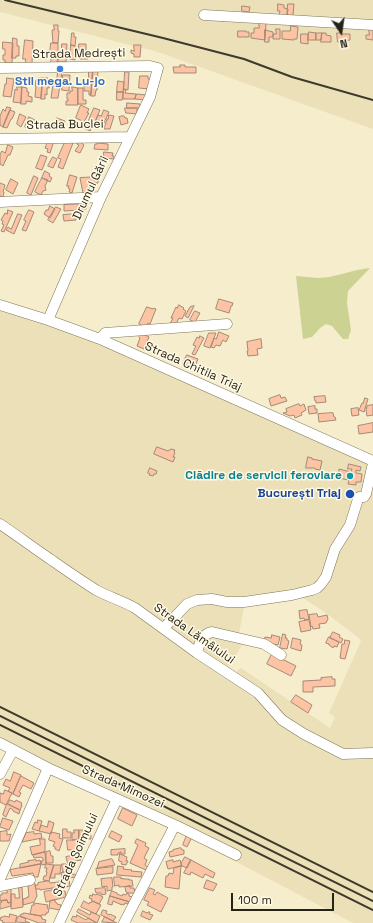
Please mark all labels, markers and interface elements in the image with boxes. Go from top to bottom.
north arrow [321,12,361,52]
text: N [339,36,349,51]
street label: Strada Medrești [32,46,126,62]
marker: Stil mega. Lu-jo [55,64,65,74]
place label: Stil mega. Lu-jo [15,75,105,89]
street label: Strada Buclei [26,117,104,133]
street label: Drumul Gării [70,154,112,222]
street label: Strada Chitila Triaj [142,339,244,395]
place label: Clădire de servicii feroviare [185,469,342,483]
marker: Clădire de servicii feroviare [345,471,355,481]
place label: București Triaj [258,487,341,501]
marker: București Triaj [344,488,356,500]
street label: Strada Lămâiului [151,601,237,667]
street label: Strada Mimozei [80,762,166,812]
street label: Strada Șoimului [50,811,102,899]
scale bar [233,885,336,911]
text: 100 m [238,892,272,908]

